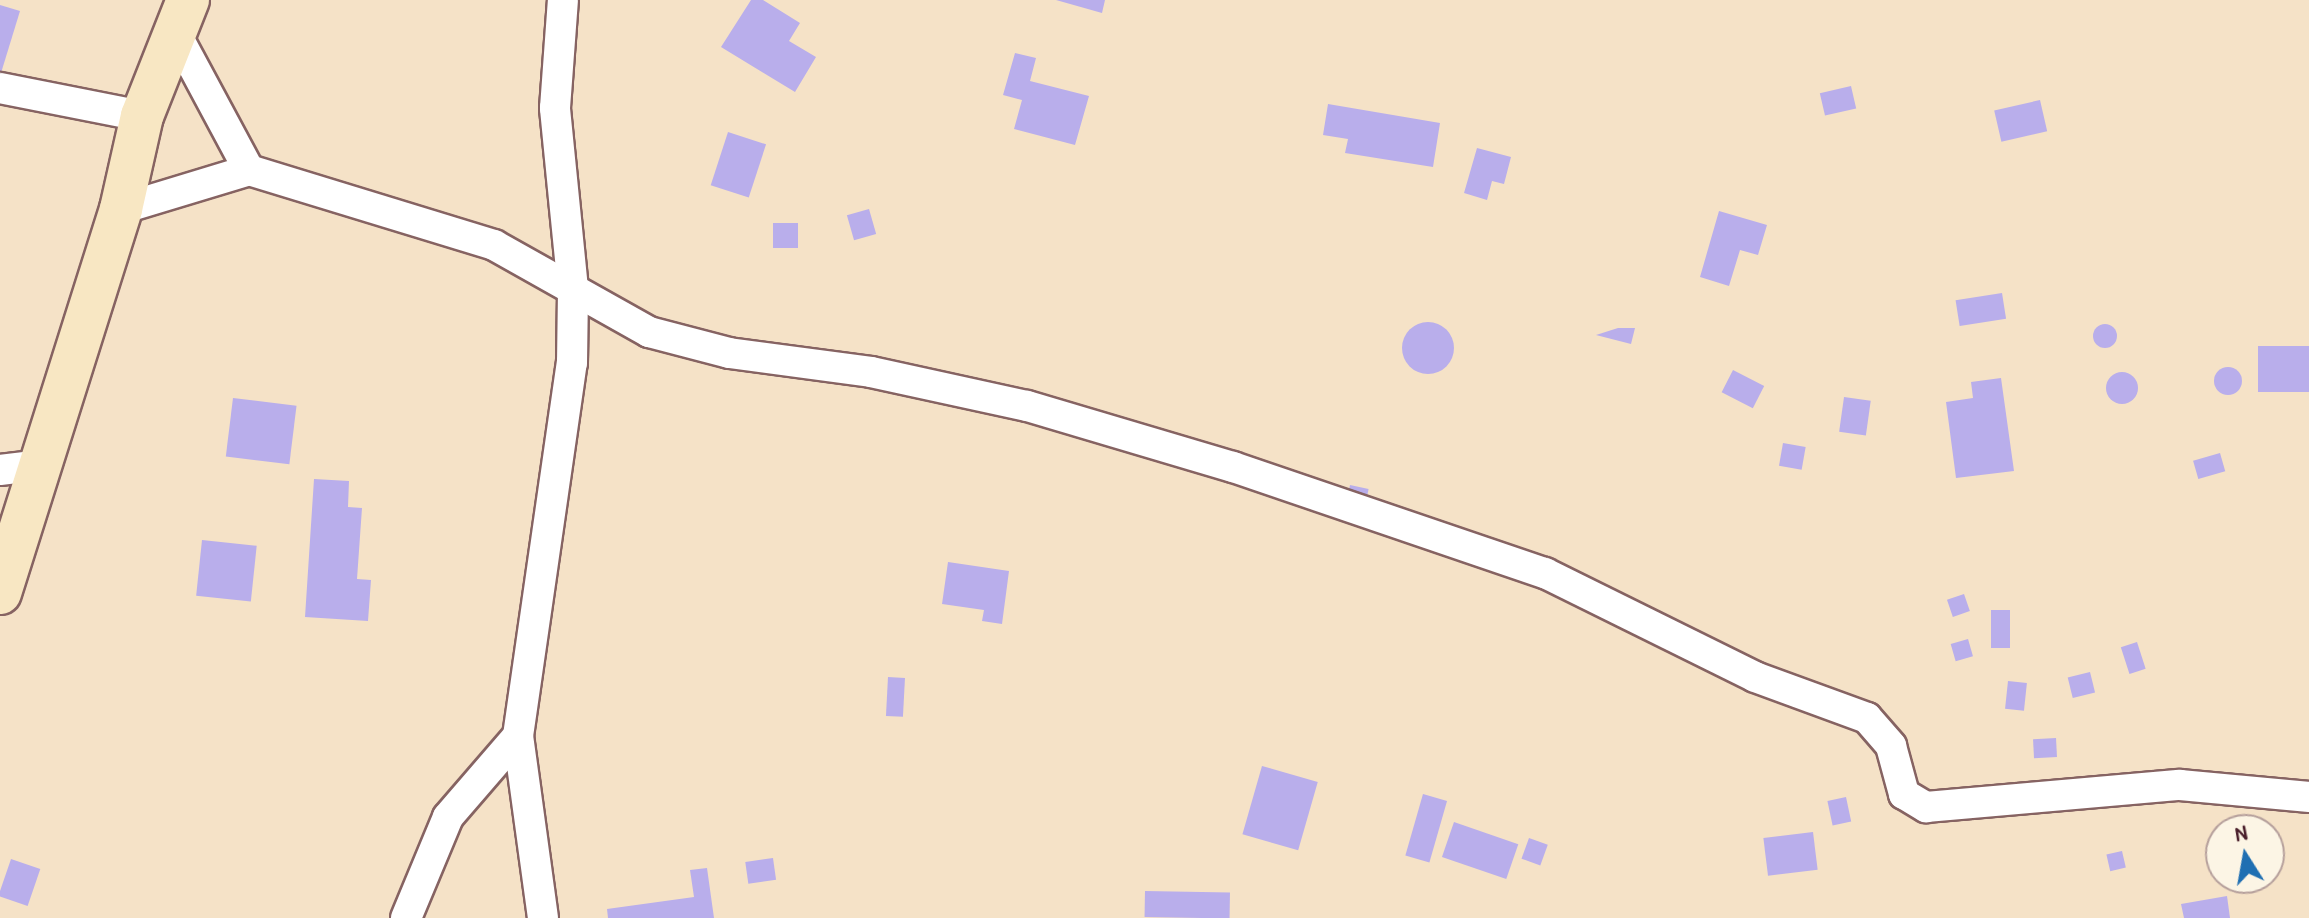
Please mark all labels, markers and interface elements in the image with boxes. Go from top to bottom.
north arrow [2205,814,2285,894]
text: N [2232,817,2249,848]

